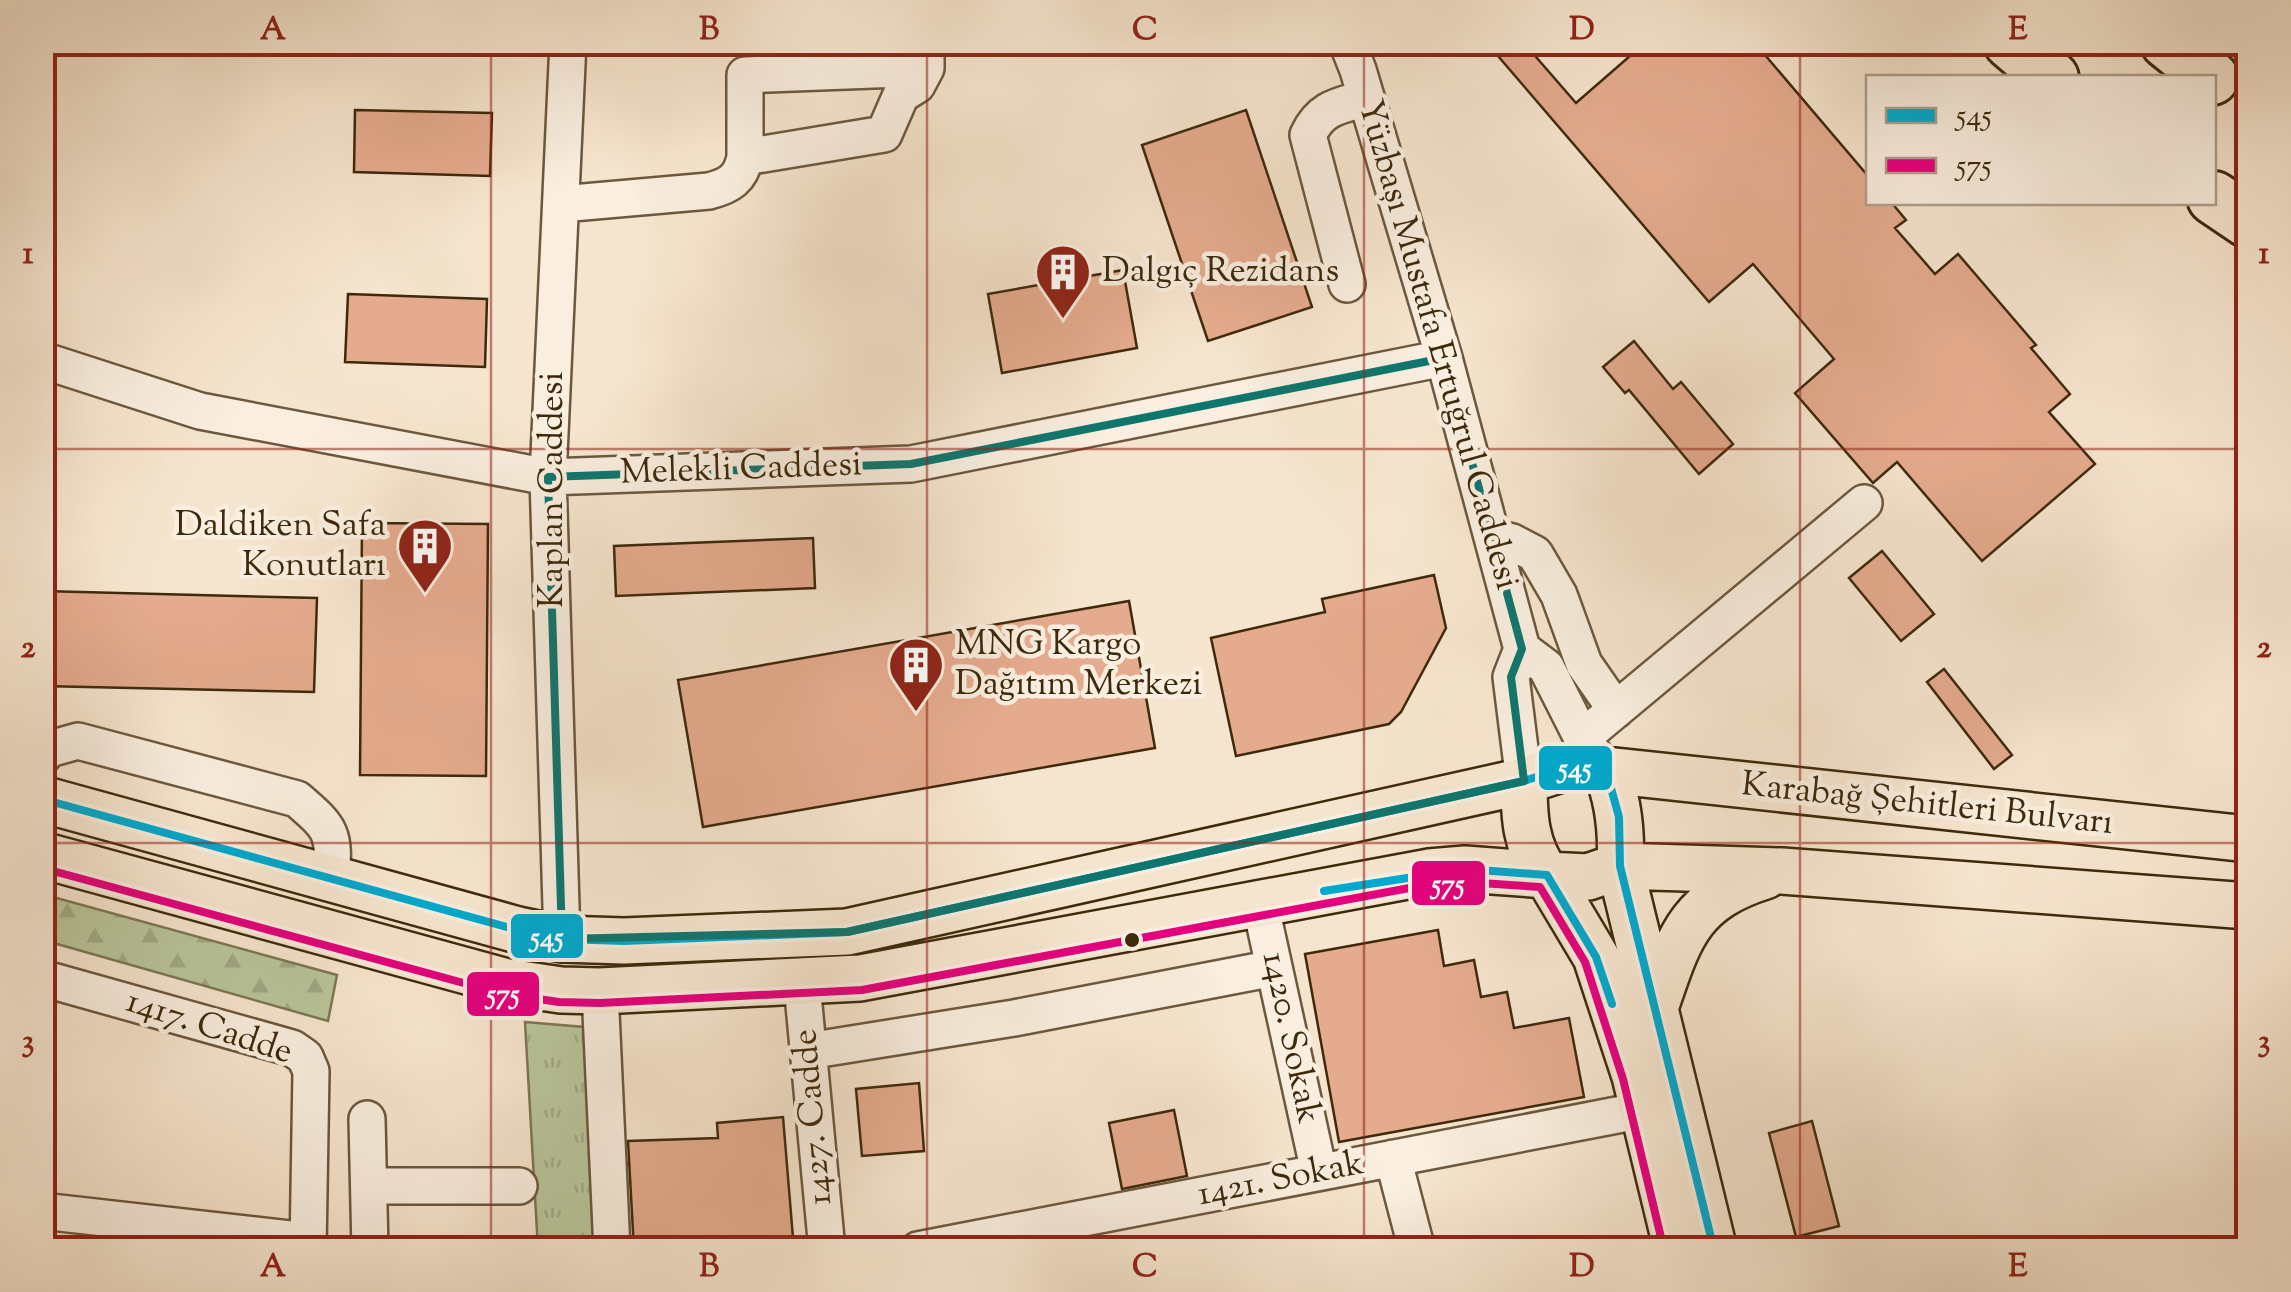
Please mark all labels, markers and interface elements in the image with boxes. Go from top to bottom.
text: A [260,8,286,54]
text: B [699,8,719,54]
text: C [1132,8,1158,54]
text: D [1569,8,1595,54]
text: E [2008,8,2028,54]
legend [1866,75,2216,205]
street label: Yüzbaşı Mustafa Ertuğrul Caddesi [1343,94,1531,596]
text: 545 [1954,96,1992,139]
text: 575 [1954,146,1992,189]
text: 1 [23,232,34,278]
text: 1 [2259,232,2270,278]
building icon: Dalgıç Rezidans [1033,242,1093,321]
place label: Dalgıç Rezidans [1102,247,1339,298]
street label: Kaplan Caddesi [528,372,579,608]
street label: Melekli Caddesi [619,440,863,500]
place label: Daldiken Safa Konutları [175,501,386,592]
building icon: Daldiken Safa Konutları [395,516,455,595]
place label: MNG Kargo Dağıtım Merkezi [955,620,1202,711]
text: 2 [21,626,36,672]
text: 2 [2257,626,2272,672]
building icon: MNG Kargo Dağıtım Merkezi [886,635,946,714]
line badge: 545 [1537,744,1614,792]
text: 545 [1556,750,1592,790]
street label: Karabağ Şehitleri Bulvarı [1739,760,2115,850]
line badge: 575 [1410,859,1487,907]
text: 575 [1429,866,1465,906]
line badge: 545 [509,912,585,960]
text: 545 [528,919,564,959]
unlabelled marker [1122,930,1142,950]
street label: 1420. Sokak [1247,948,1333,1128]
line badge: 575 [465,970,541,1018]
text: 575 [484,976,520,1016]
street label: 1417. Cadde [119,977,299,1079]
text: 3 [22,1020,34,1066]
text: 3 [2258,1020,2270,1066]
street label: 1427. Cadde [781,1027,847,1207]
street label: 1421. Sokak [1194,1139,1368,1221]
text: A [260,1245,286,1291]
text: B [699,1245,719,1291]
text: C [1132,1245,1158,1291]
text: D [1569,1245,1595,1291]
text: E [2008,1245,2028,1291]

